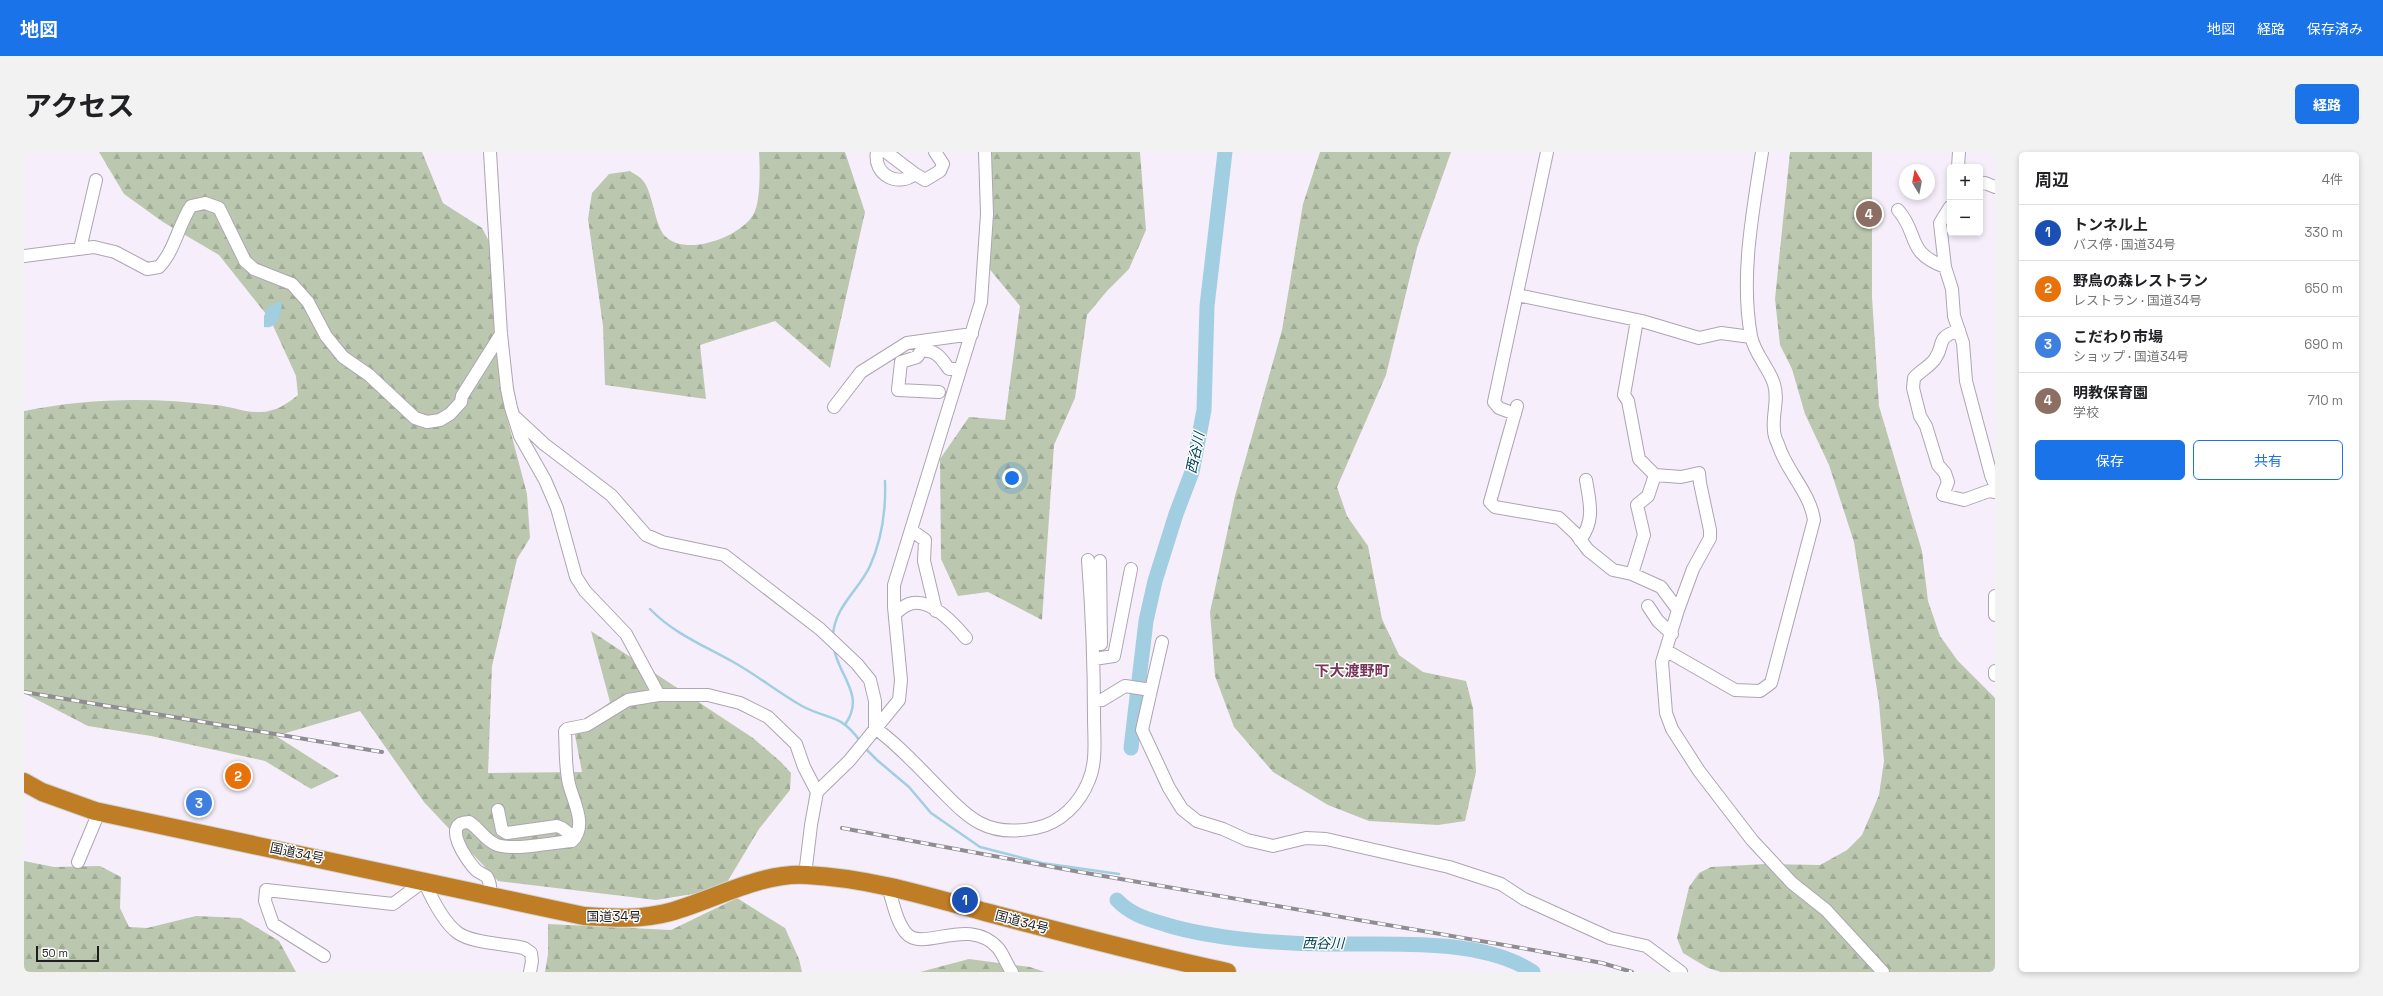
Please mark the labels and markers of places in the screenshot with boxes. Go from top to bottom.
pin: 4 [1856,199,1882,229]
pin: 2 [225,761,251,791]
pin: 3 [186,788,212,818]
pin: 1 [952,885,978,915]

